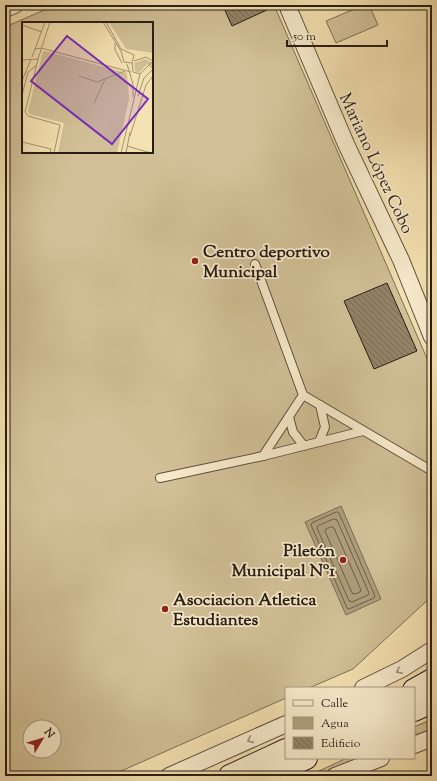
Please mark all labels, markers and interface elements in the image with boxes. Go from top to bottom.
inset map [22,22,153,153]
scale bar [287,22,387,48]
text: 50 m [292,28,316,46]
street label: Mariano López Cobo [332,90,418,238]
place label: Centro deportivo Municipal [203,241,330,285]
marker: Centro deportivo Municipal [190,256,200,266]
place label: Piletón Municipal Nº1 [231,540,336,584]
marker: Piletón Municipal Nº1 [338,555,348,565]
place label: Asociacion Atletica Estudiantes [173,589,316,633]
marker: Asociacion Atletica Estudiantes [160,604,170,614]
one-way arrow [396,666,403,673]
legend [285,687,415,759]
text: Calle [321,695,349,713]
text: Agua [321,715,349,733]
north arrow [22,719,62,759]
text: N [39,724,58,742]
one-way arrow [247,735,255,743]
text: Edificio [321,735,361,753]

